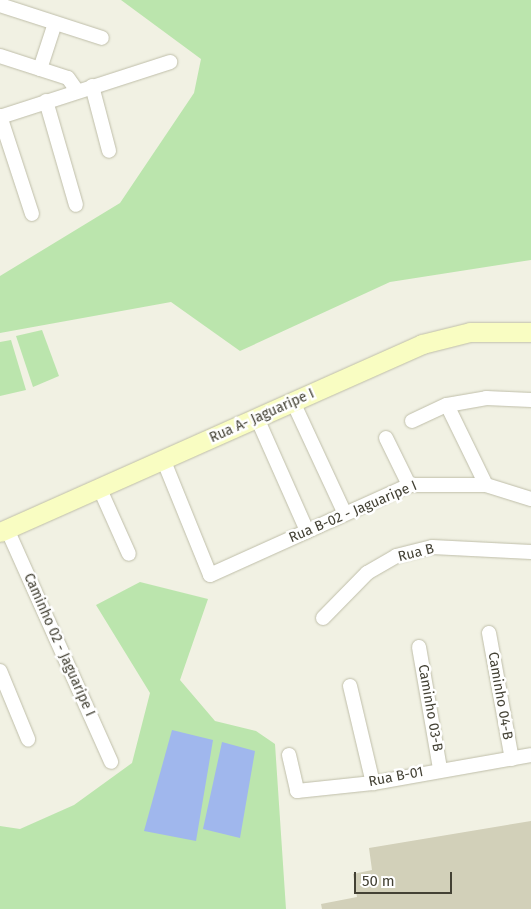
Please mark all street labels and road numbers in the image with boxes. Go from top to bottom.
street label: Rua A- Jaguaripe I [207,385,317,447]
street label: Rua B-02 - Jaguaripe I [286,477,420,547]
street label: Rua B [396,540,436,566]
street label: Caminho 02 - Jaguaripe I [20,571,98,719]
street label: Caminho 04-B [484,651,516,741]
street label: Caminho 03-B [414,663,446,753]
street label: Rua B-01 [367,763,425,791]

